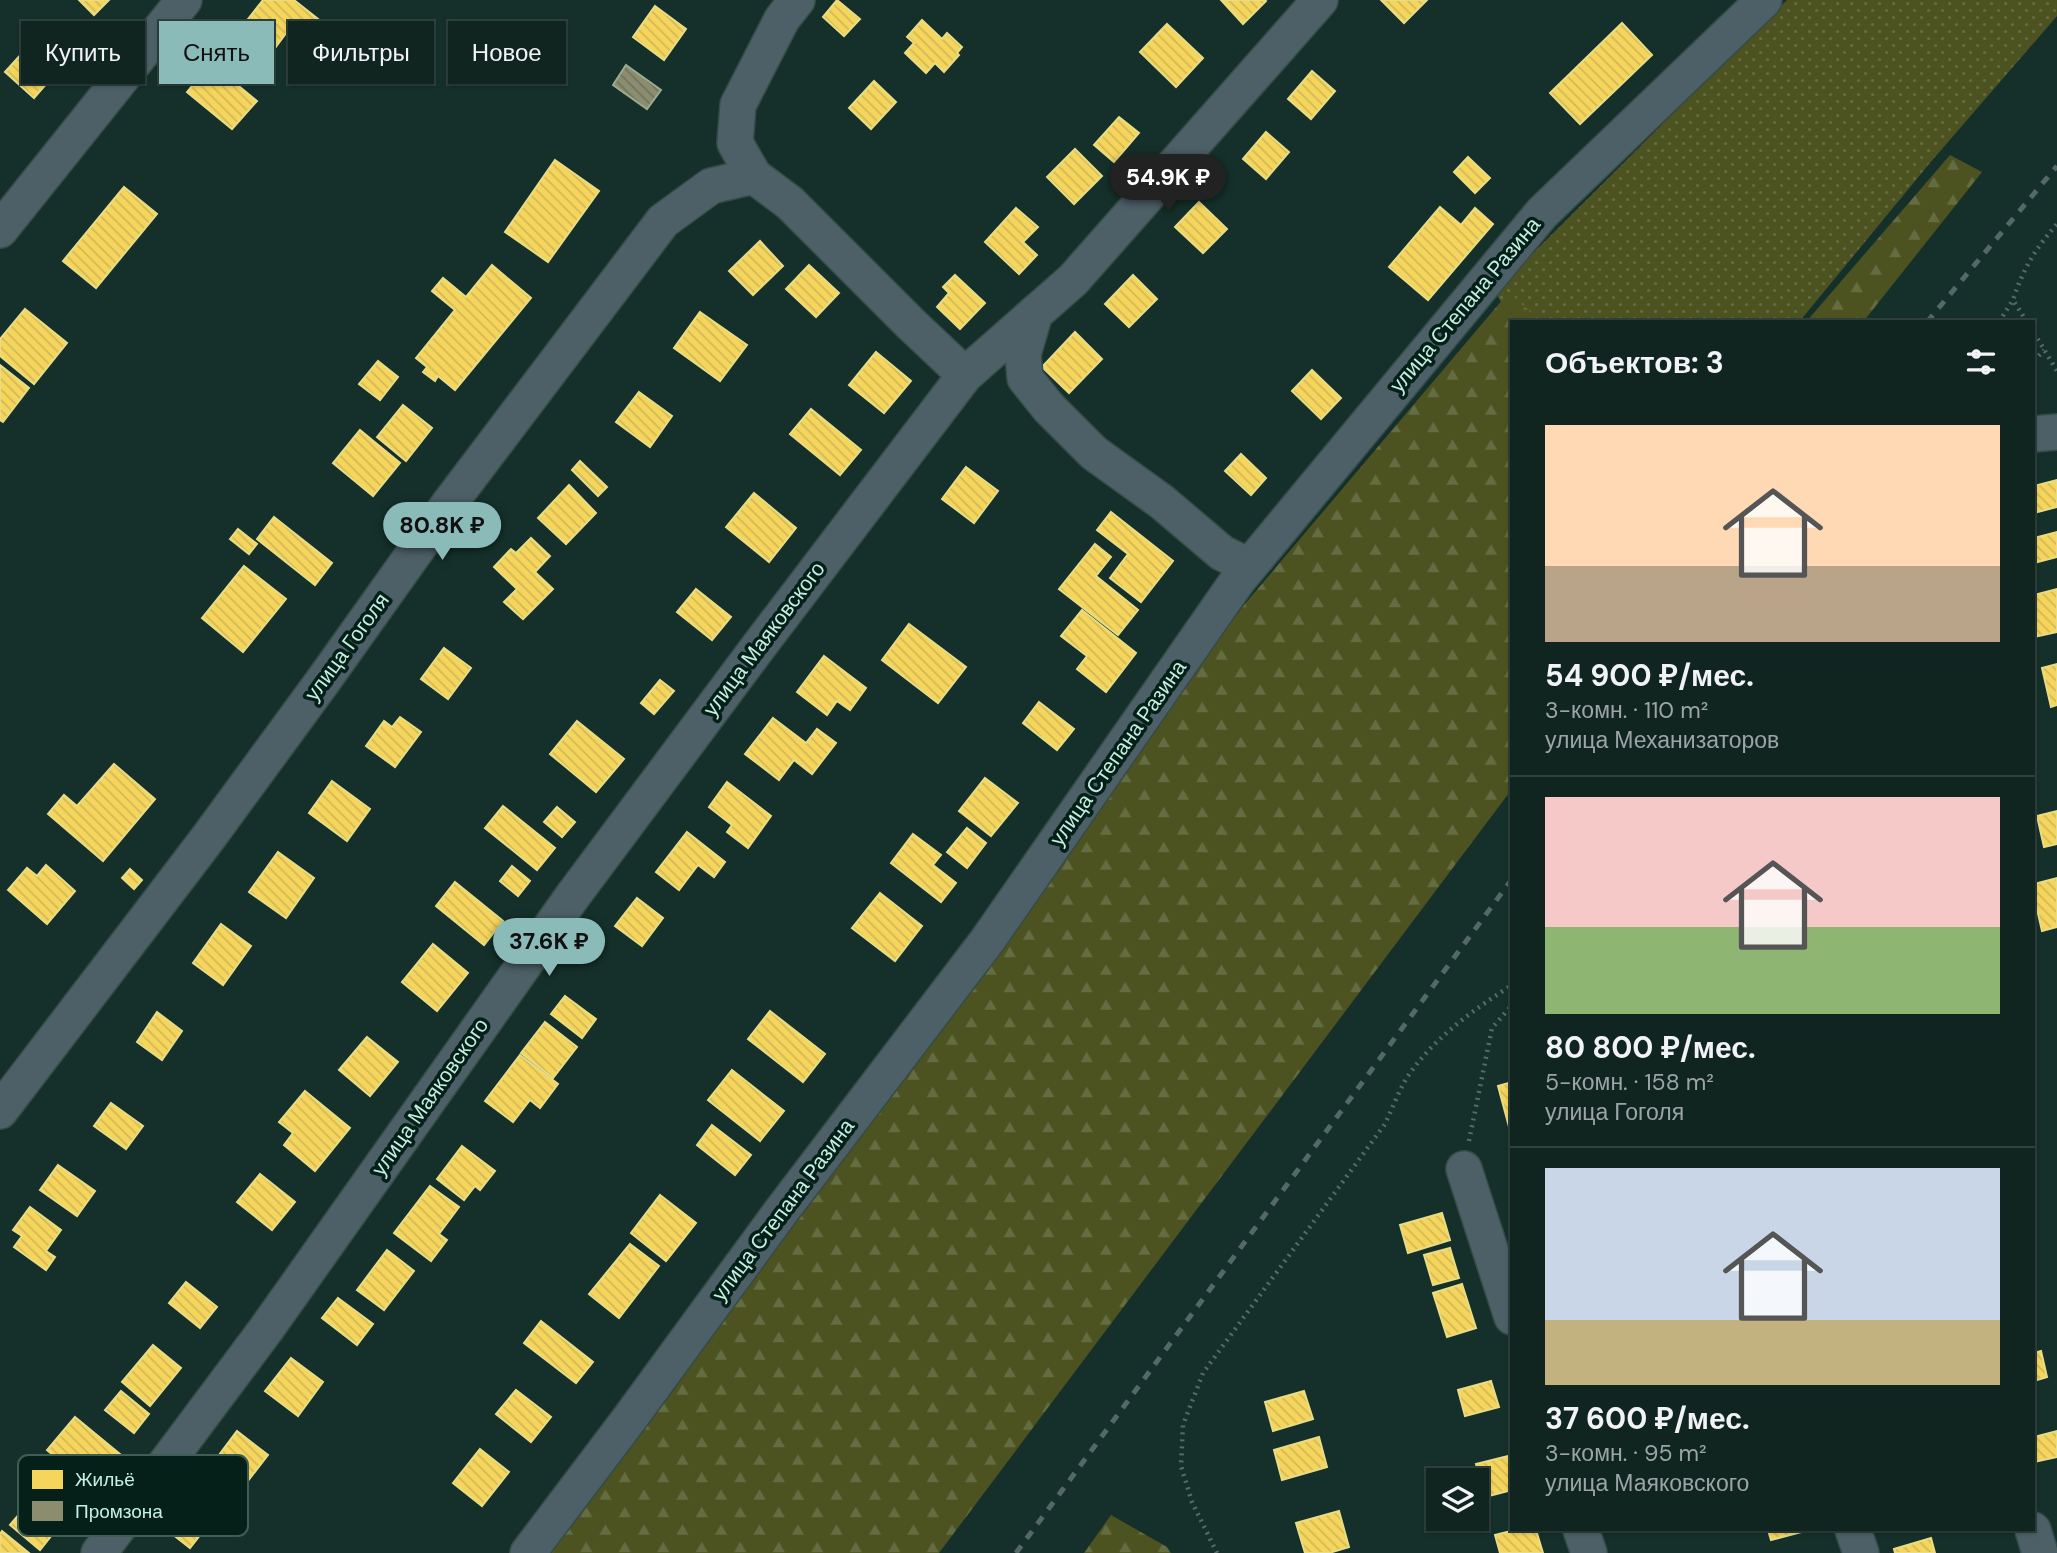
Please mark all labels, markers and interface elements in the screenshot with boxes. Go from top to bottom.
chip: Купить [21,21,145,84]
chip: Снять [159,21,274,84]
chip: Фильтры [288,21,434,84]
chip: Новое [448,21,566,84]
pin: 54.9K ₽ [1103,154,1233,214]
text: 54.9K ₽ [1126,162,1210,192]
street label: улица Степана Разина [1383,211,1547,399]
text: Объектов: 3 [1545,343,1724,382]
icon: filters [1962,343,2000,381]
icon: home [1710,470,1836,596]
pin: 80.8K ₽ [377,503,507,562]
text: 80.8K ₽ [399,510,485,540]
street label: улица Маяковского [697,556,831,722]
street label: улица Гоголя [298,587,396,707]
street label: улица Степана Разина [1043,654,1193,851]
text: 54 900 ₽/мес. [1545,656,1754,695]
text: 3-комн. · 110 m² [1545,695,1708,725]
text: улица Механизаторов [1545,725,1779,755]
icon: home [1710,842,1836,968]
pin: 37.6K ₽ [484,918,614,978]
text: 37.6K ₽ [509,926,589,956]
street label: улица Маяковского [365,1013,495,1181]
text: 80 800 ₽/мес. [1545,1028,1756,1067]
text: 5-комн. · 158 m² [1545,1067,1714,1097]
text: улица Гоголя [1545,1097,1684,1127]
street label: улица Степана Разина [705,1113,861,1307]
icon: home [1710,1213,1836,1339]
text: 37 600 ₽/мес. [1545,1399,1750,1438]
text: 3-комн. · 95 m² [1545,1438,1707,1468]
legend [18,1455,248,1536]
text: Жильё [75,1467,135,1492]
map controls [1426,1468,1489,1531]
button: layers [1426,1468,1489,1531]
text: улица Маяковского [1545,1468,1749,1498]
text: Промзона [75,1499,163,1524]

